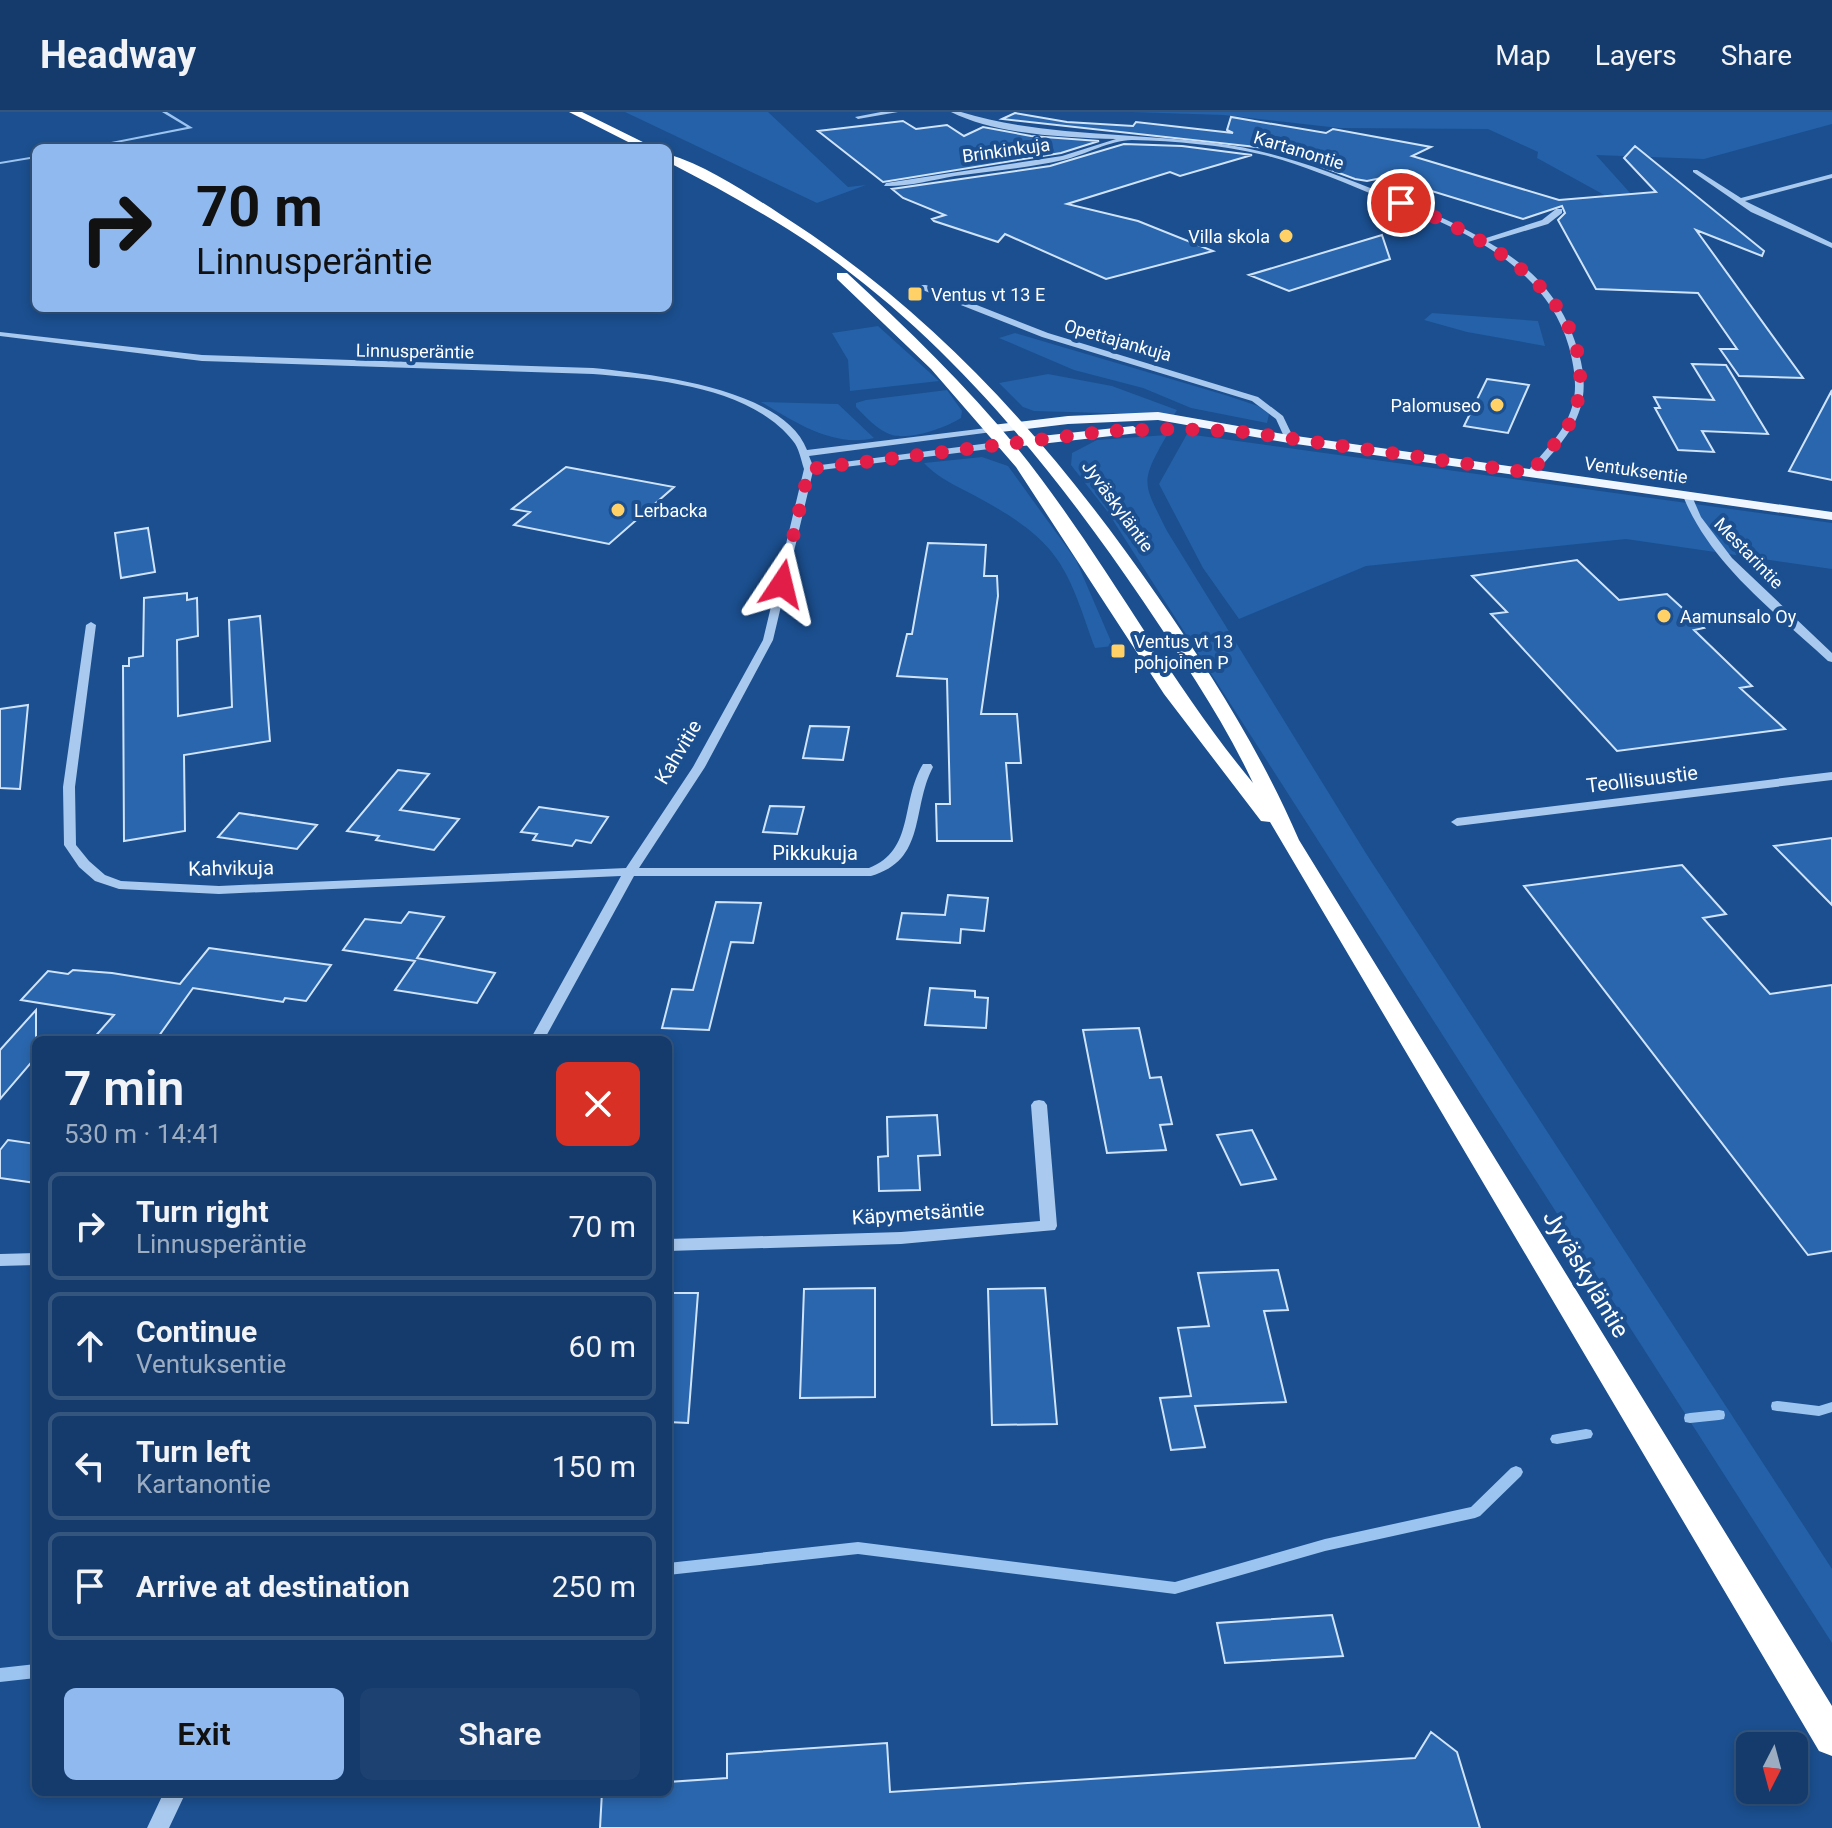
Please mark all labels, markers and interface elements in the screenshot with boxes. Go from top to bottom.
text: Headway [40,33,196,77]
text: Map [1495,39,1551,72]
text: Layers [1595,39,1677,72]
text: Share [1721,39,1792,72]
street label: Kartanontie [1251,126,1347,174]
street label: Brinkinkuja [961,133,1051,167]
pin [1367,169,1435,237]
text: 70 m [196,174,323,240]
icon: right [64,176,168,280]
icon: arrive [1379,181,1423,225]
place label: Villa skola [1188,226,1270,247]
marker: Villa skola [1277,227,1295,245]
text: Linnusperäntie [196,241,432,283]
place label: Ventus vt 13 E [931,284,1045,305]
marker: Ventus vt 13 E [906,285,924,303]
street label: Opettajankuja [1062,315,1174,365]
street label: Linnusperäntie [356,339,474,363]
place label: Palomuseo [1390,395,1481,416]
marker: Palomuseo [1488,396,1506,414]
street label: Ventuksentie [1583,452,1689,488]
street label: Jyväskyläntie [1078,456,1158,556]
place label: Lerbacka [634,500,708,521]
marker: Lerbacka [609,501,627,519]
street label: Mestarintie [1710,513,1788,593]
position arrow [740,542,824,626]
place label: Aamunsalo Oy [1680,606,1797,627]
marker: Aamunsalo Oy [1655,607,1673,625]
place label: Ventus vt 13 pohjoinen P [1134,631,1233,673]
marker: Ventus vt 13 pohjoinen P [1109,642,1127,660]
street label: Kahvitie [649,715,707,789]
street label: Teollisuustie [1585,760,1699,798]
street label: Pikkukuja [772,841,858,865]
street label: Kahvikuja [188,855,274,881]
text: 7 min [64,1060,184,1117]
button: close [556,1062,640,1146]
text: 530 m · 14:41 [64,1119,222,1149]
text: Turn right [136,1194,269,1229]
street label: Käpymetsäntie [851,1196,985,1230]
icon: right [68,1204,112,1248]
street label: Jyväskyläntie [1537,1205,1635,1343]
text: 70 m [569,1209,636,1244]
text: Linnusperäntie [136,1229,307,1259]
text: Continue [136,1314,257,1349]
icon: ahead [68,1324,112,1368]
text: 60 m [569,1329,636,1364]
text: Ventuksentie [136,1349,286,1379]
text: Turn left [136,1434,251,1469]
icon: left [68,1444,112,1488]
text: 150 m [552,1449,636,1484]
text: Kartanontie [136,1469,271,1499]
icon: arrive [68,1564,112,1608]
text: Arrive at destination [136,1569,410,1604]
text: 250 m [552,1569,636,1604]
button: Exit [64,1688,344,1780]
button: Share [360,1688,640,1780]
north arrow [1736,1732,1808,1804]
map controls [1736,1732,1808,1804]

